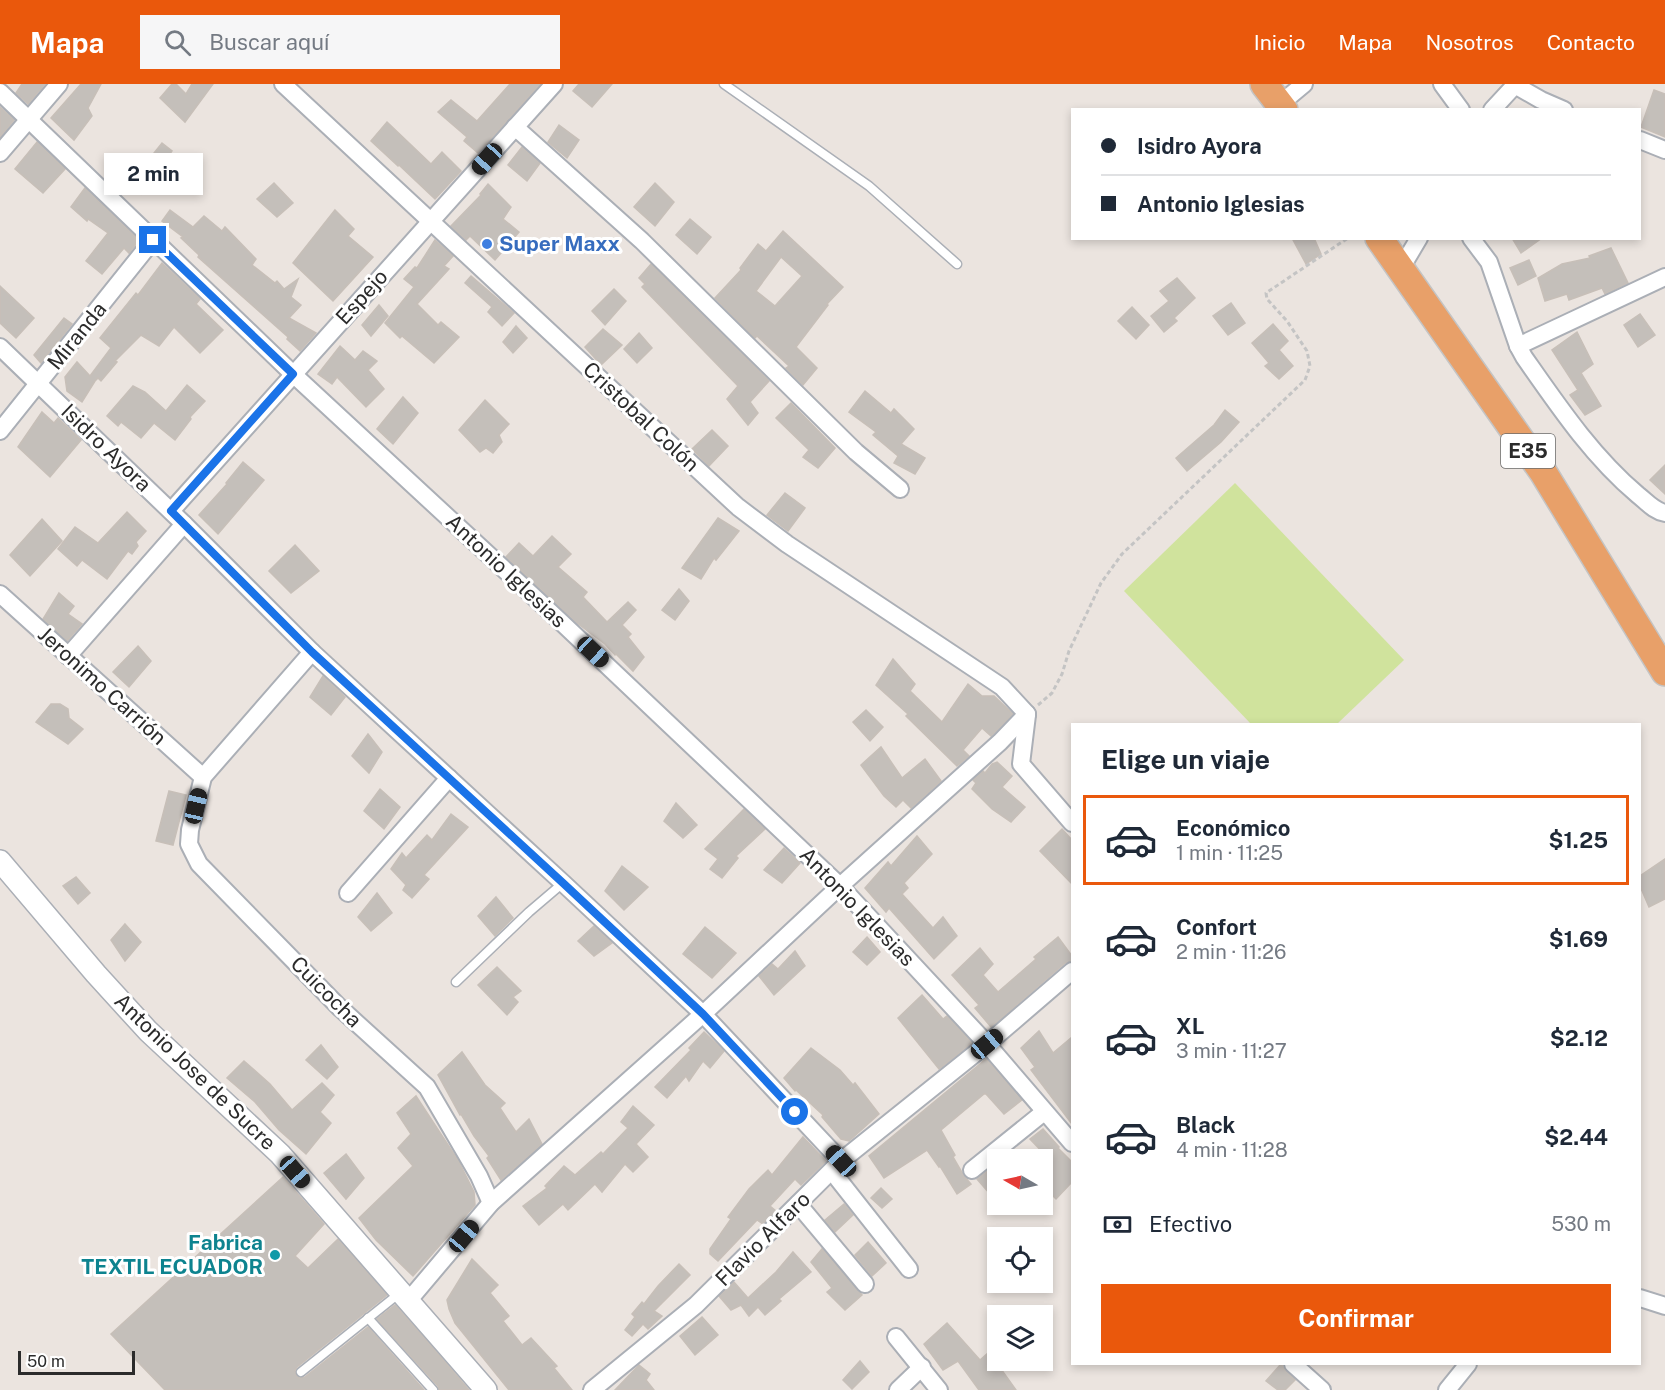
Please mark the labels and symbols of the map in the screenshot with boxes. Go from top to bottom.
car [468,140,506,178]
callout: 2 min [104,153,202,195]
route end [139,226,166,253]
place label: Super Maxx [499,231,620,256]
marker: Super Maxx [480,237,494,251]
street label: Espejo [331,264,393,329]
street label: Miranda [42,297,111,374]
street label: Cristobal Colón [578,356,705,477]
street label: Isidro Ayora [56,399,156,497]
road number: E35 [1501,434,1555,468]
street label: Antonio Iglesias [441,509,572,633]
street label: Jeronimo Carrión [33,621,172,750]
car [574,633,612,671]
car [183,786,209,826]
street label: Antonio Iglesias [795,842,920,971]
street label: Cuicocha [286,951,367,1032]
street label: Antonio Jose de Sucre [110,988,281,1155]
car [967,1026,1007,1062]
route start [781,1098,808,1125]
car [822,1142,860,1180]
north arrow [987,1149,1053,1215]
car [276,1153,314,1191]
street label: Flavio Alfaro [710,1186,815,1291]
car [446,1216,482,1256]
place label: Fabrica TEXTIL ECUADOR [81,1230,263,1279]
marker: Fabrica TEXTIL ECUADOR [268,1248,282,1262]
scale bar [18,1348,135,1376]

